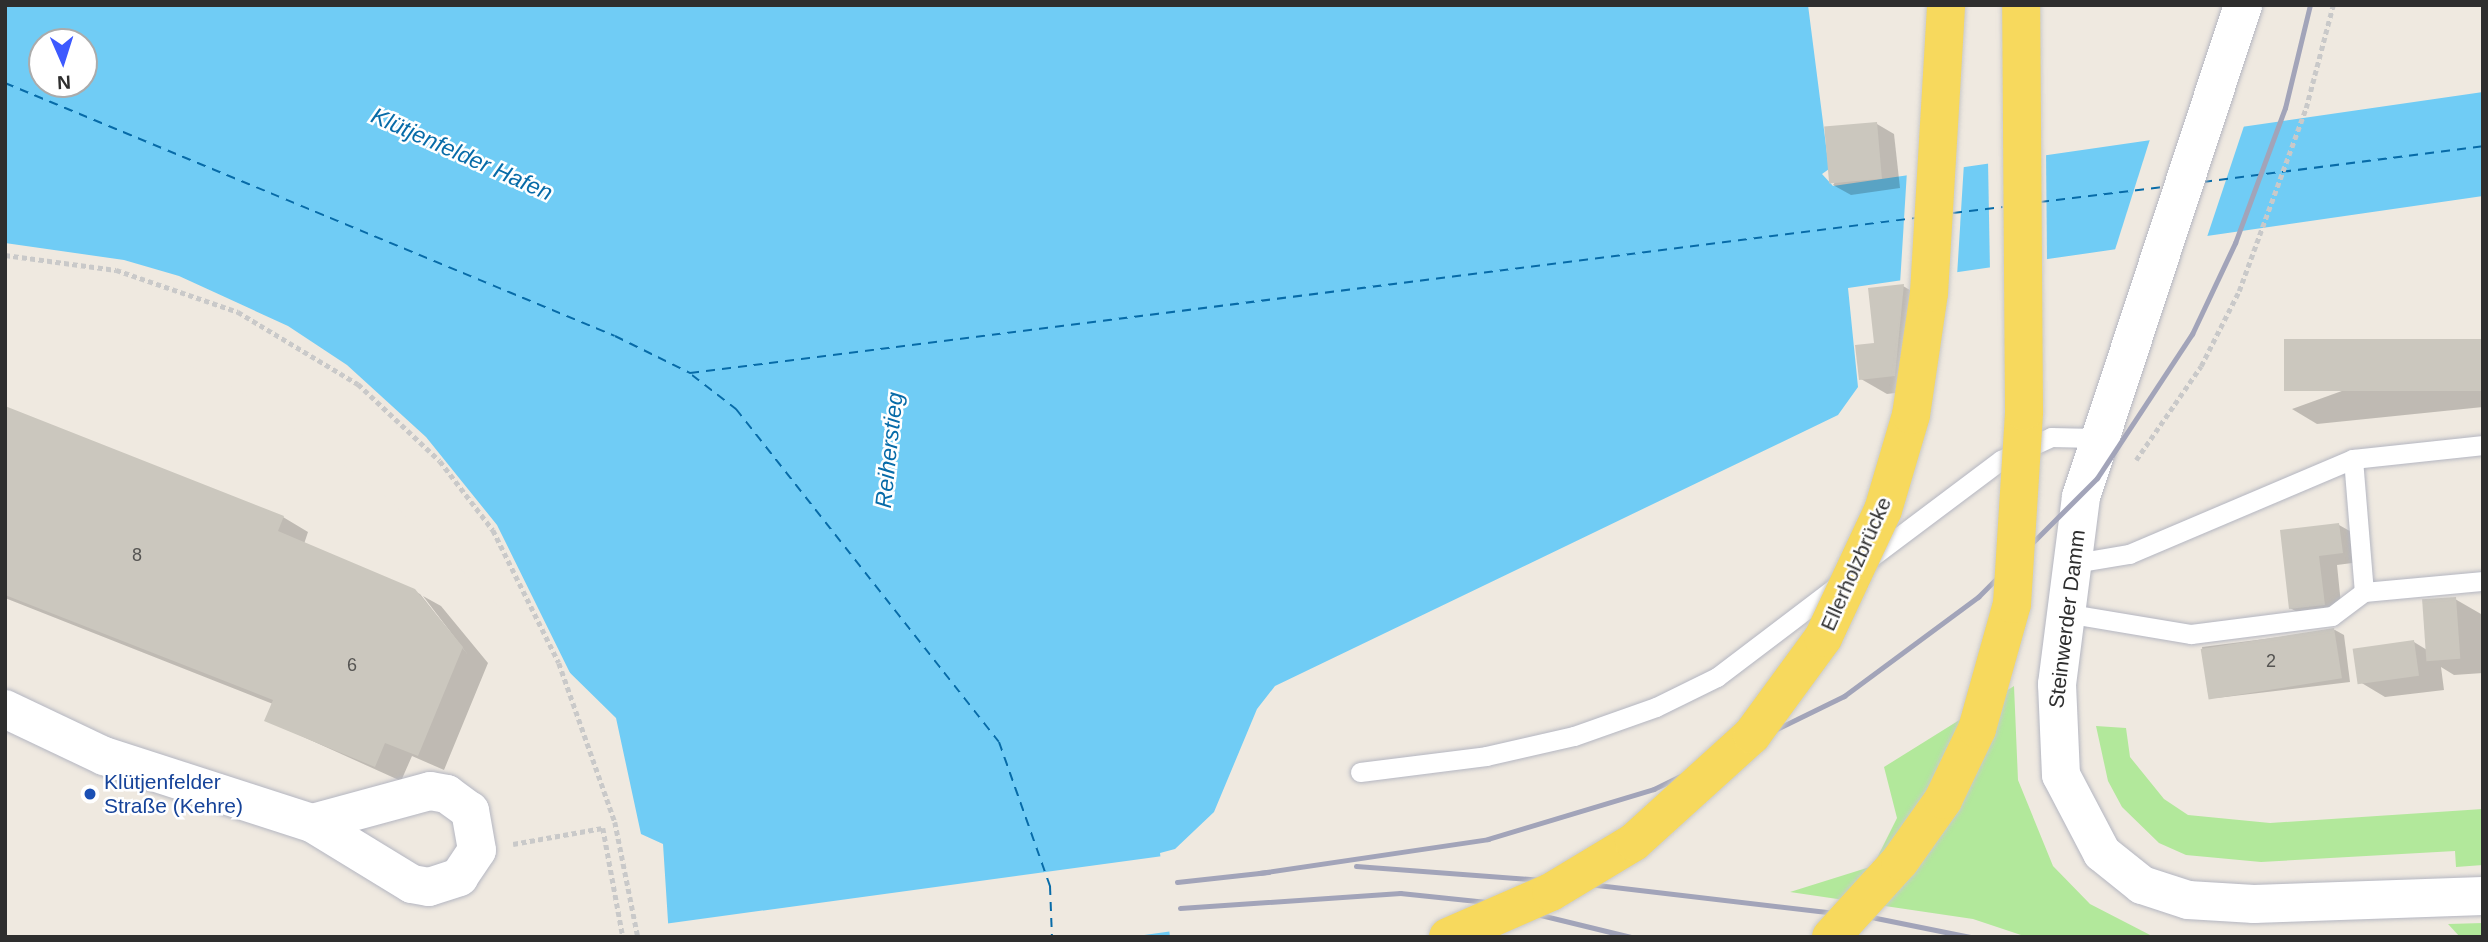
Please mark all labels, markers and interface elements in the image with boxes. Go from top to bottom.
north arrow [28,28,98,98]
text: N [57,72,71,93]
water label: Klütjenfelder Hafen [367,102,557,206]
water label: Reiherstieg [869,391,909,509]
street label: Ellerholzbrücke [1815,493,1897,635]
street label: Steinwerder Damm [2044,528,2090,710]
house number: 8 [132,544,142,566]
house number: 2 [2266,650,2276,672]
house number: 6 [347,654,357,676]
place label: Klütjenfelder Straße (Kehre) [104,769,243,819]
marker: Klütjenfelder Straße (Kehre) [82,786,98,802]

